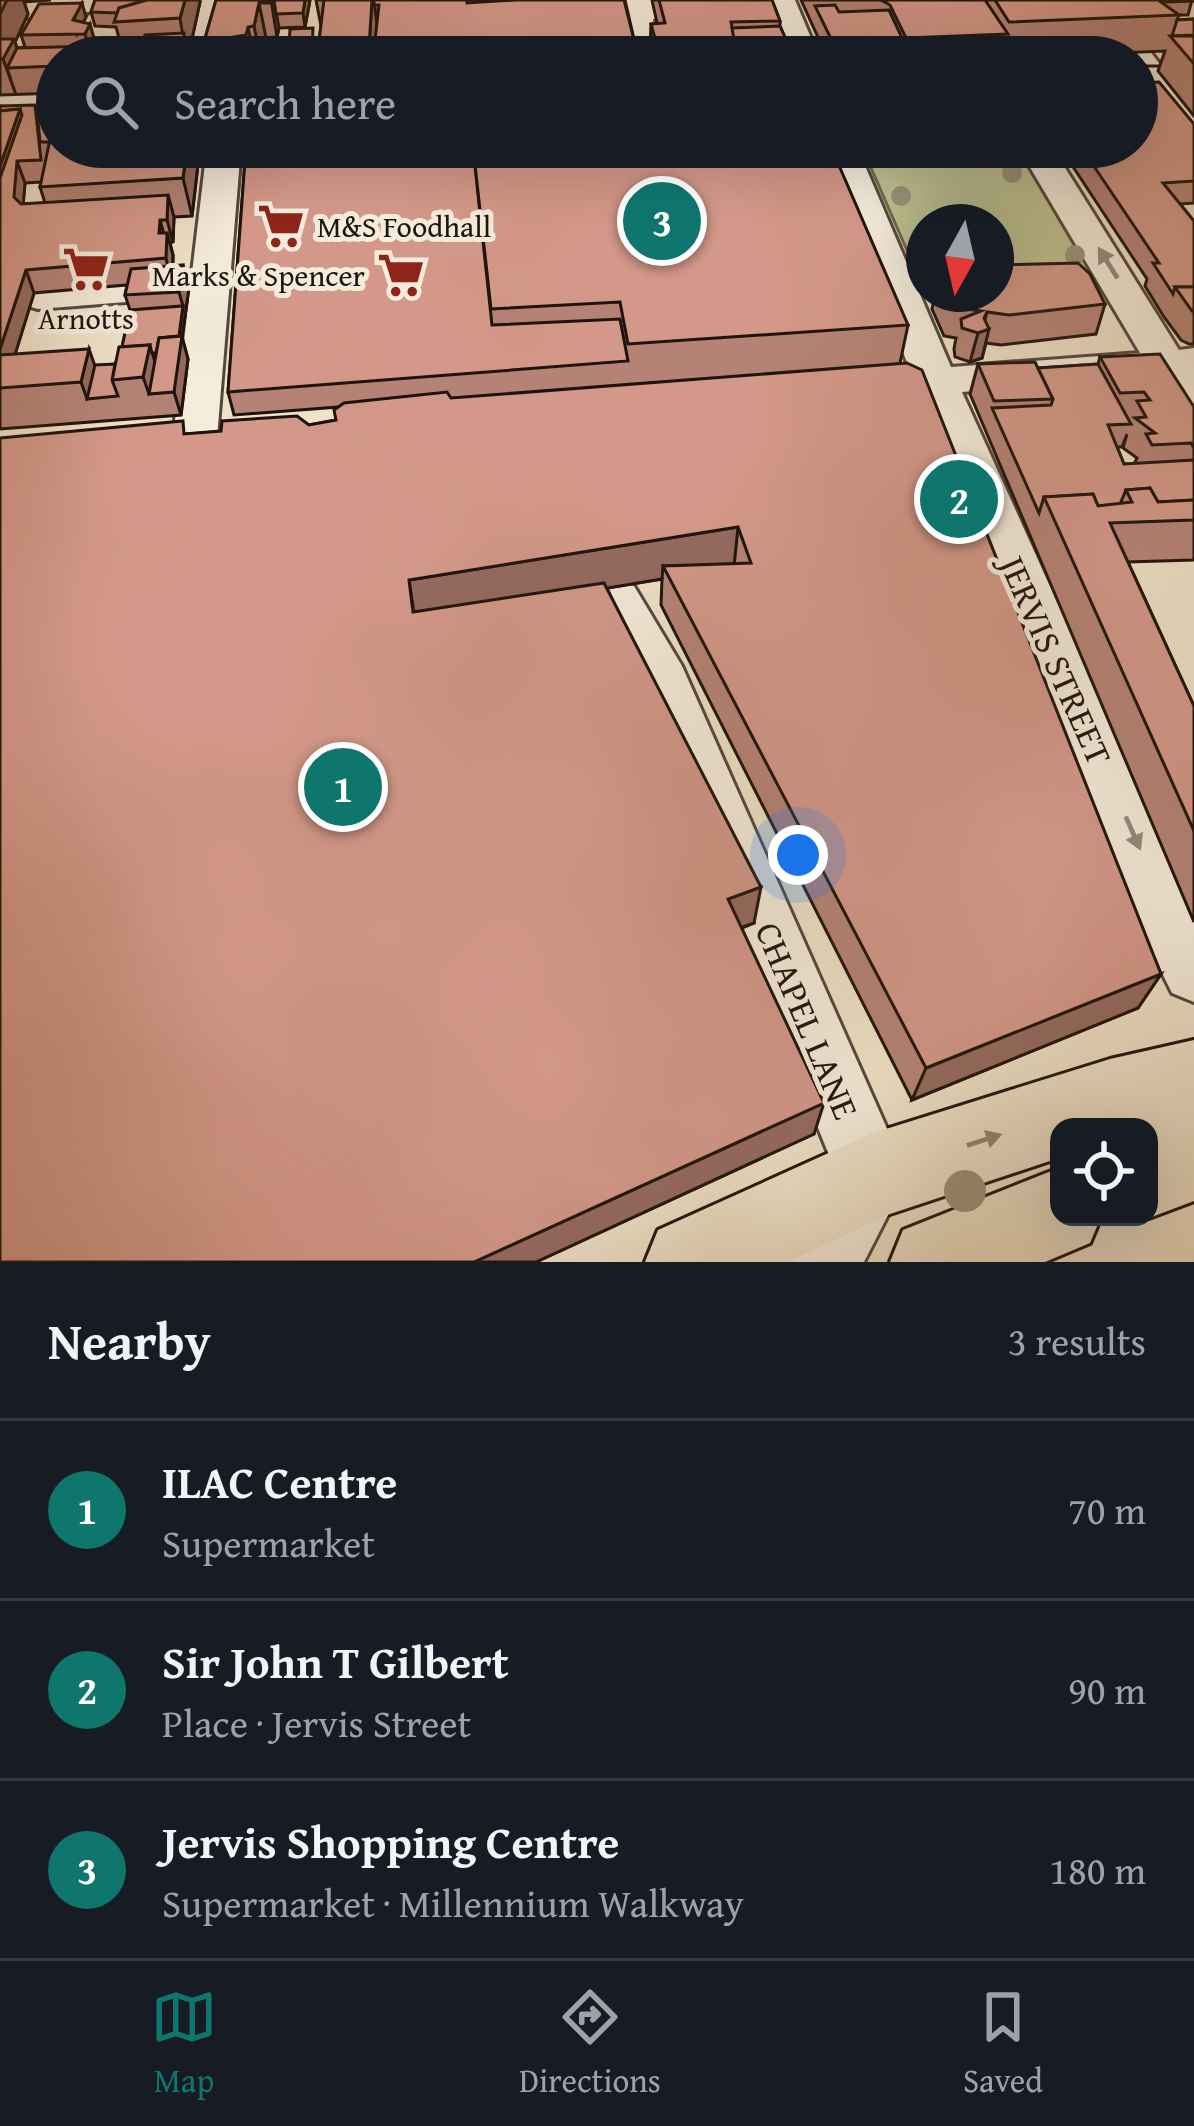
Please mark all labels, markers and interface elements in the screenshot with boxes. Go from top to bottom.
search box [36,36,1158,168]
icon: search [78,69,144,135]
text: Search here [174,70,396,135]
pin: 3 [623,176,701,266]
supermarket icon: M&S Foodhall [256,201,306,251]
place label: M&S Foodhall [317,204,491,248]
north arrow [906,204,1014,312]
supermarket icon: Arnotts [61,244,111,294]
one-way arrow [1098,246,1119,280]
supermarket icon: Marks & Spencer [376,250,426,300]
place label: Marks & Spencer [152,253,365,297]
place label: Arnotts [38,296,134,340]
pin: 2 [920,454,998,544]
street label: JERVIS STREET [986,543,1127,773]
pin: 1 [304,742,382,832]
one-way arrow [1123,816,1143,851]
your location [768,825,828,885]
street label: CHAPEL LANE [743,913,873,1127]
map controls [1050,1118,1158,1226]
button: locate [1050,1118,1158,1226]
one-way arrow [966,1130,1003,1149]
text: Nearby [48,1303,211,1378]
text: 3 results [1008,1312,1146,1369]
text: ILAC Centre [162,1449,397,1514]
text: 1 [77,1481,97,1538]
text: 70 m [1068,1481,1146,1538]
text: Supermarket [162,1514,375,1571]
text: Sir John T Gilbert [162,1629,509,1694]
text: 2 [77,1661,97,1718]
text: 90 m [1068,1661,1146,1718]
text: Place · Jervis Street [162,1694,471,1751]
text: Jervis Shopping Centre [162,1809,619,1874]
text: 3 [77,1841,97,1898]
text: 180 m [1049,1841,1146,1898]
text: Supermarket · Millennium Walkway [162,1874,744,1931]
tab: Map [151,1984,217,2104]
tab: Directions [519,1984,661,2104]
tab: Saved [963,1984,1043,2104]

